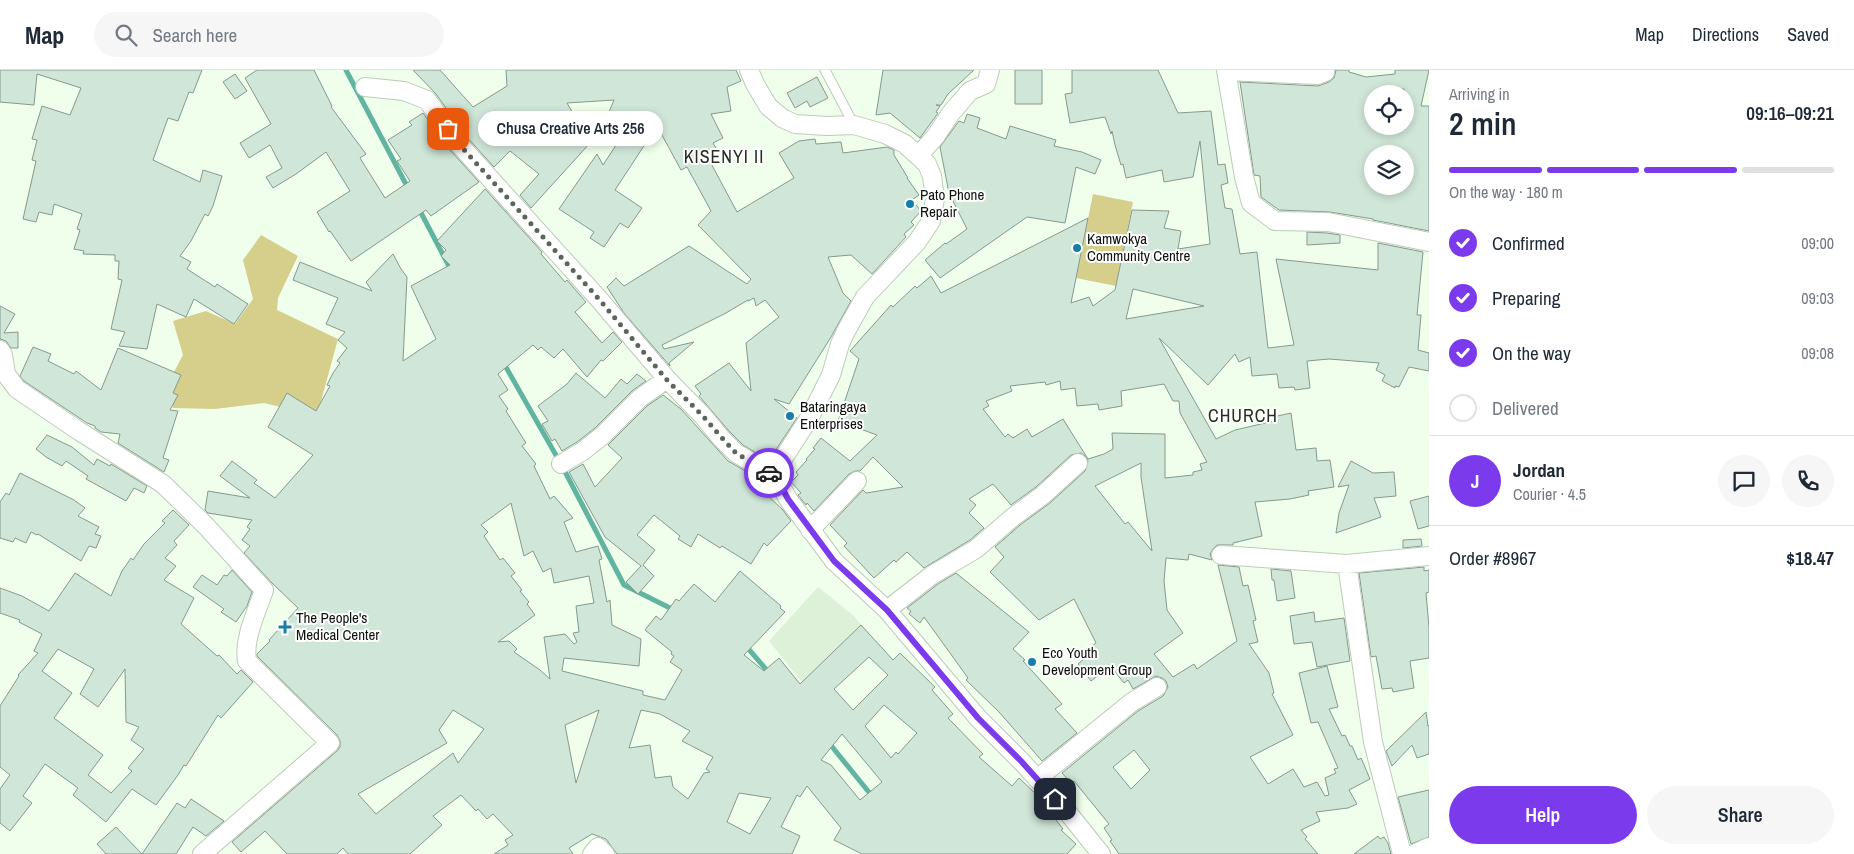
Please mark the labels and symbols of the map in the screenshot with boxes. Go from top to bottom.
pin [427,108,469,150]
callout: Chusa Creative Arts 256 [478,112,663,146]
district label: KISENYI II [684,144,764,169]
place label: Pato Phone Repair [920,184,984,222]
marker: Pato Phone Repair [904,198,916,210]
place label: Kamwokya Community Centre [1087,228,1190,266]
marker: Kamwokya Community Centre [1071,242,1083,254]
place label: Bataringaya Enterprises [800,396,866,434]
district label: CHURCH [1208,403,1278,428]
marker: Bataringaya Enterprises [784,410,796,422]
courier [744,448,794,498]
place label: The People's Medical Center [296,607,379,645]
marker: The People's Medical Center [278,620,292,634]
place label: Eco Youth Development Group [1042,642,1152,680]
marker: Eco Youth Development Group [1026,656,1038,668]
pin [1034,778,1076,820]

